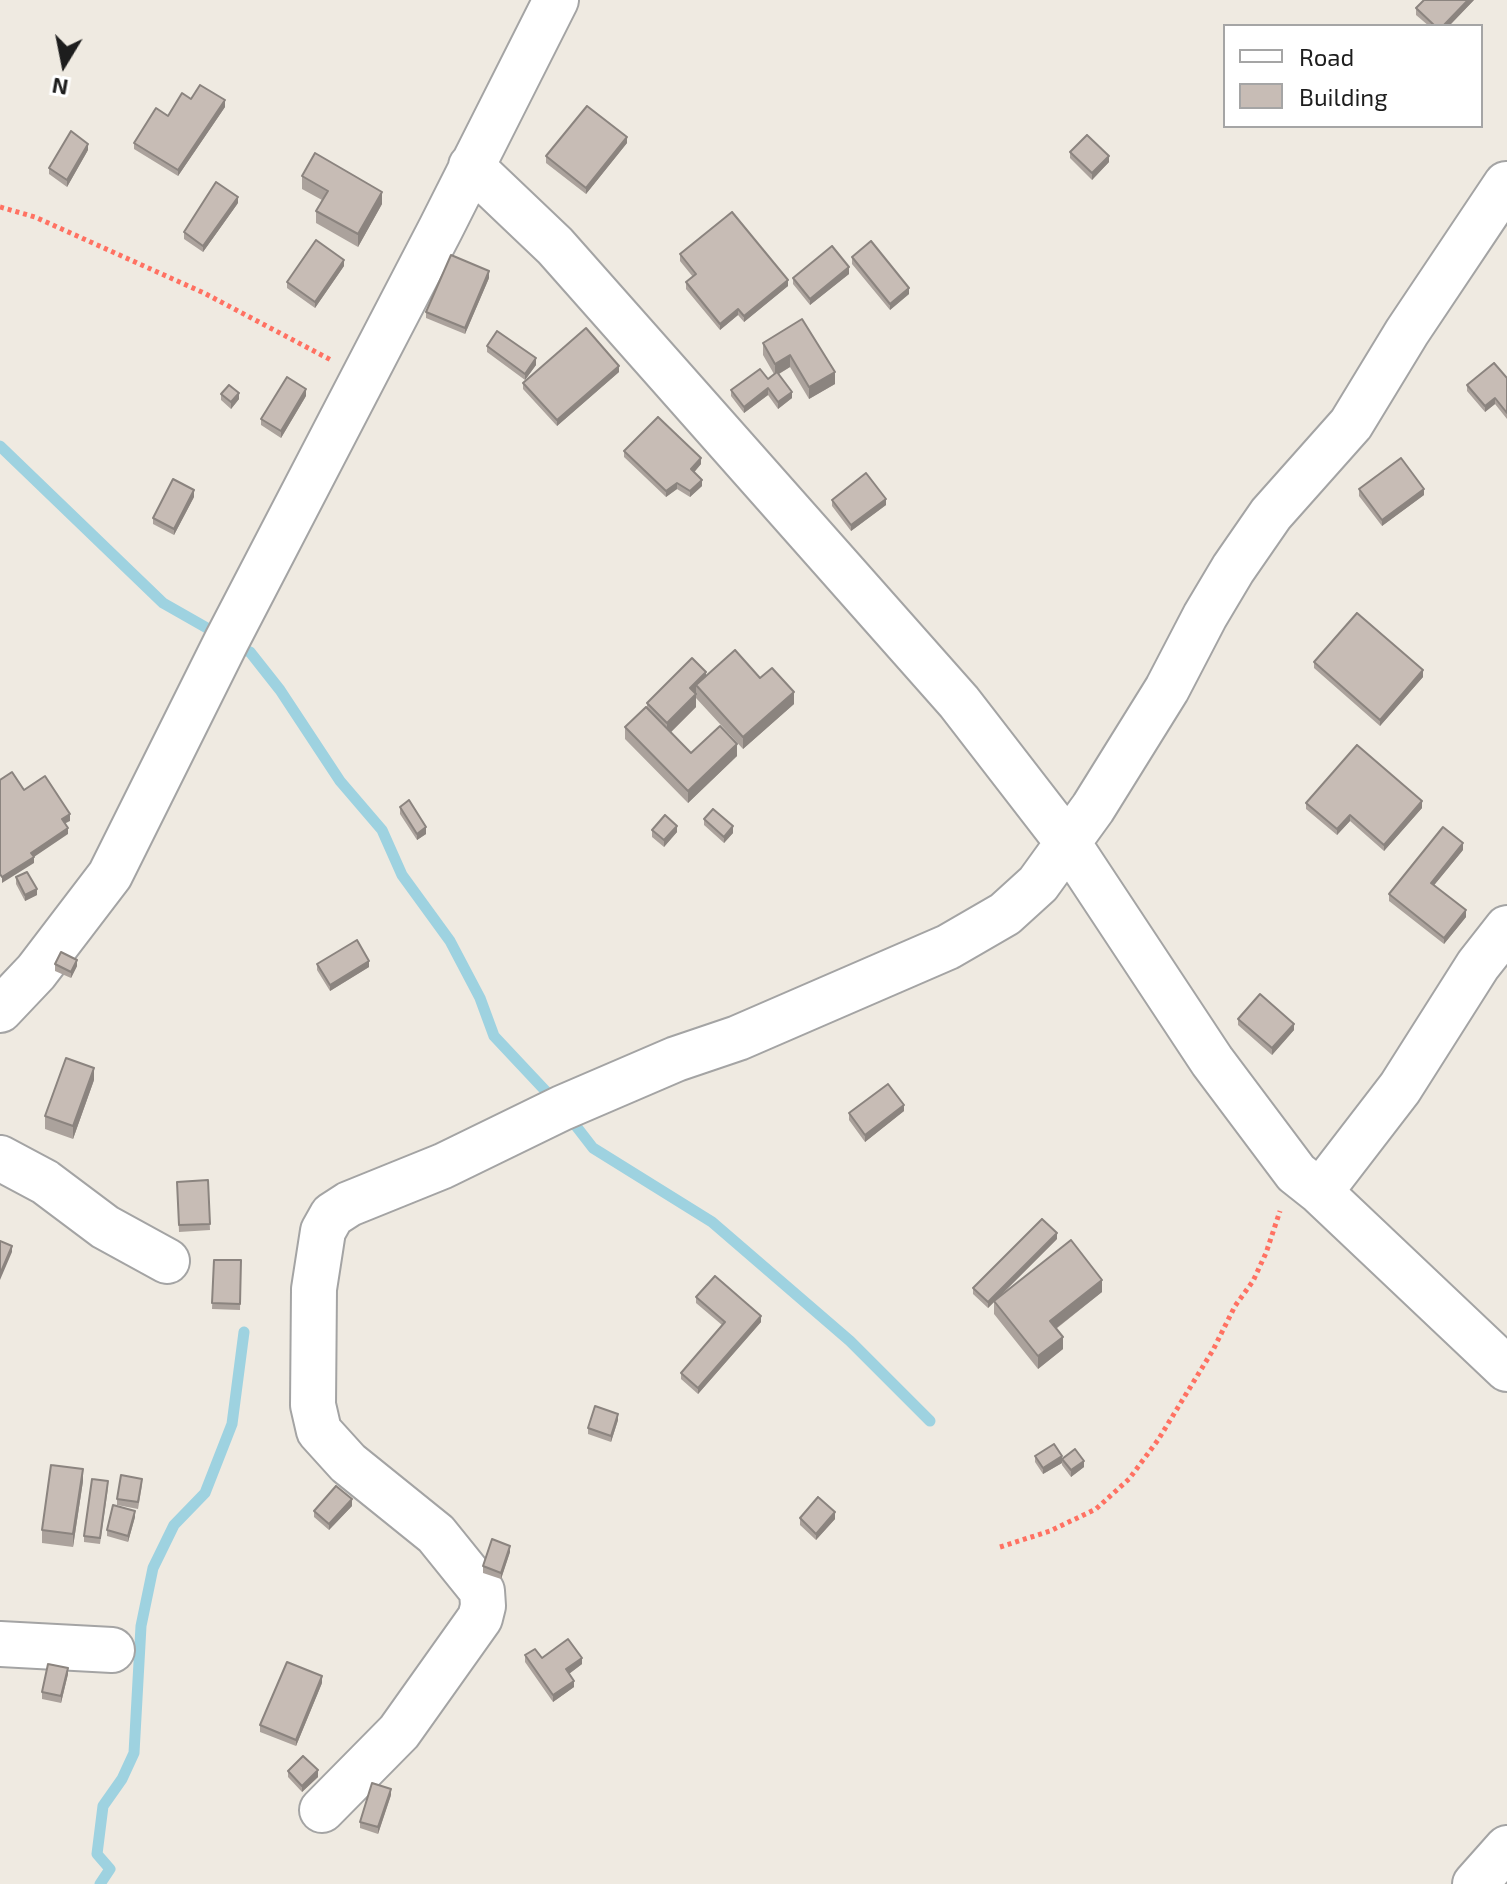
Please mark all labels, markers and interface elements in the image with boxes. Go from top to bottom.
north arrow [24,24,104,104]
legend [1223,24,1483,128]
text: Road [1299,42,1354,71]
text: N [50,73,70,102]
text: Building [1299,82,1388,111]

